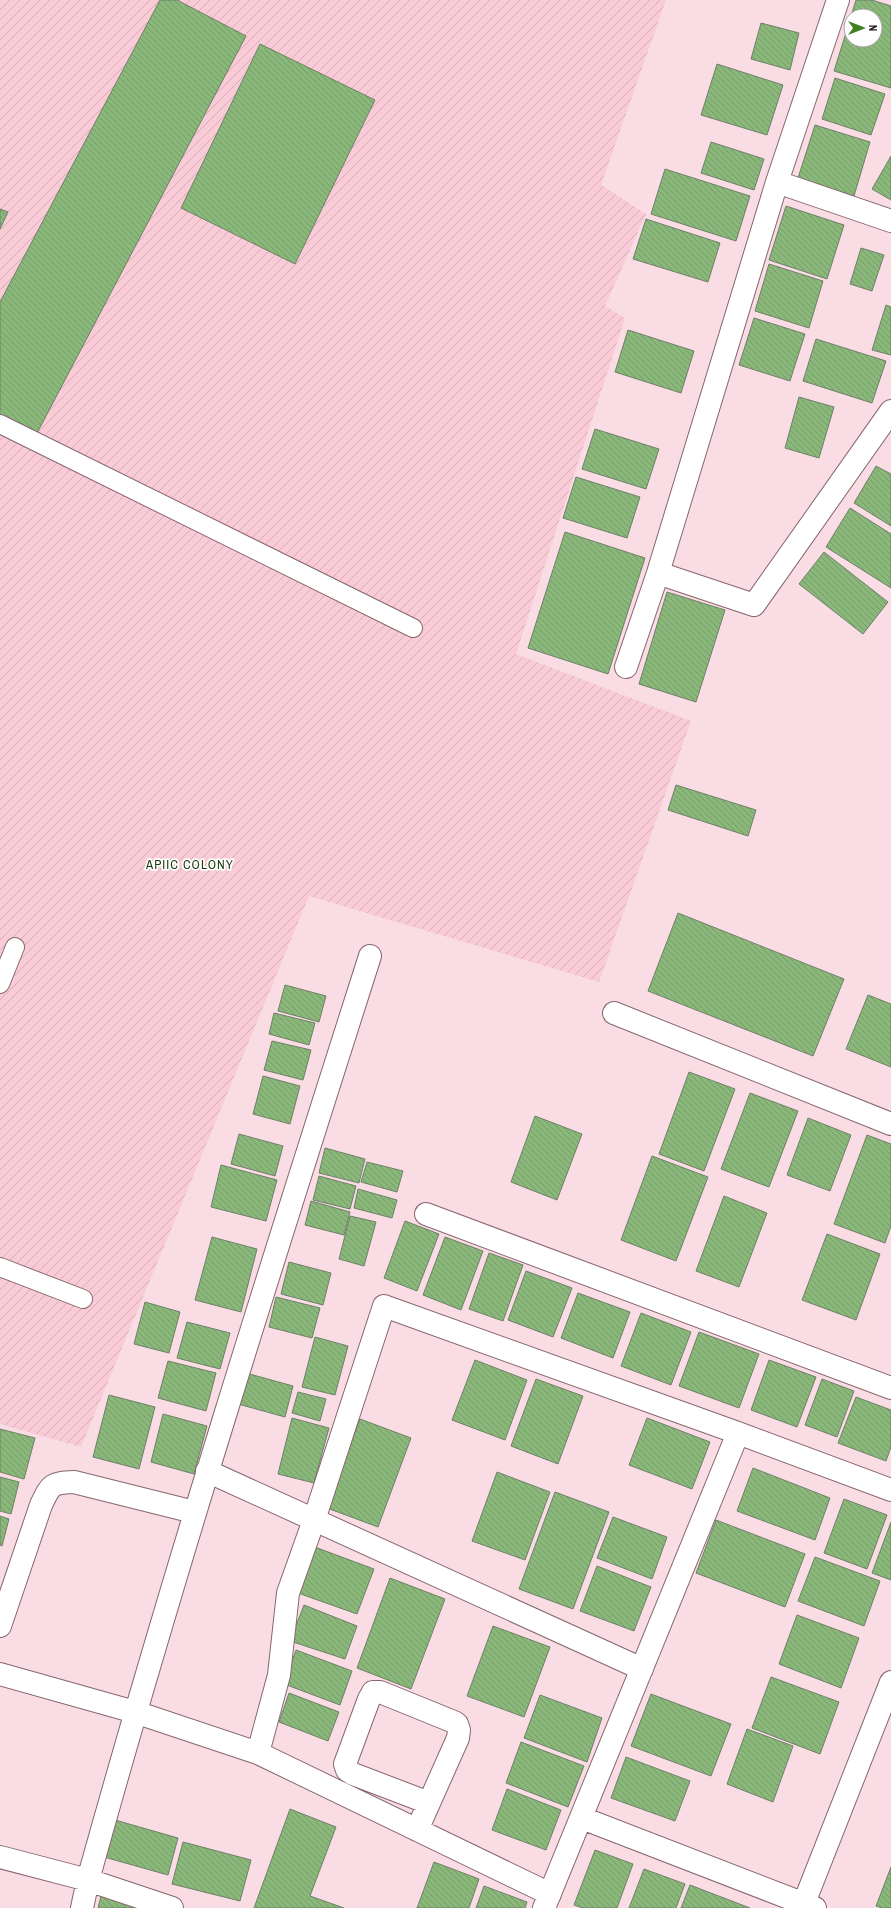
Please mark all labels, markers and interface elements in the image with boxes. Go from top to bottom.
north arrow [843,8,883,48]
text: N [866,25,880,31]
district label: APIIC COLONY [145,856,234,873]

